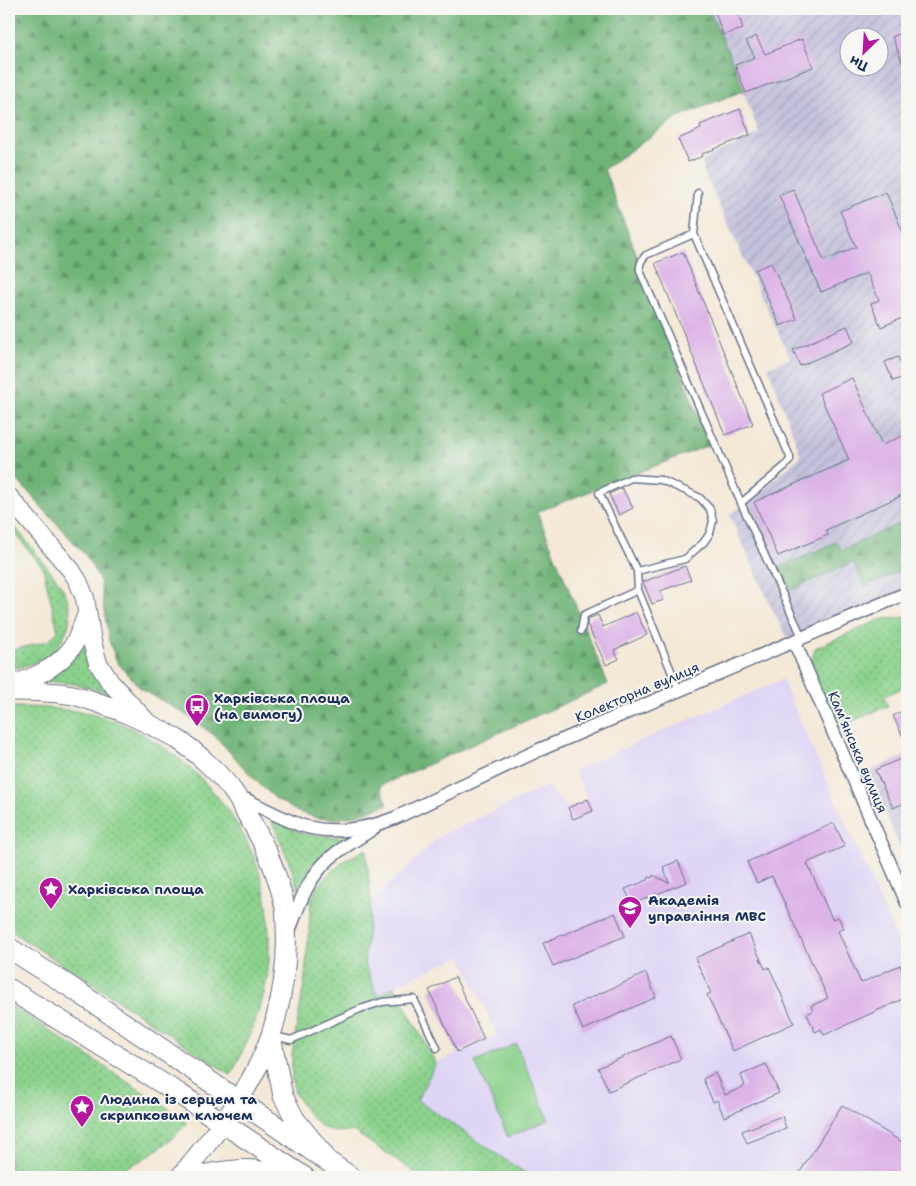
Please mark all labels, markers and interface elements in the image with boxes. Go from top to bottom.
north arrow [838,28,888,78]
text: Пн [846,52,871,76]
street label: Колекторна вулиця [572,658,702,726]
street label: Камʼянська вулиця [824,688,892,816]
place label: Харківська площа (на вимогу) [214,689,350,723]
bus stop icon: Харківська площа (на вимогу) [184,693,210,727]
place icon: Харківська площа [38,876,64,910]
place label: Харківська площа [68,880,204,898]
place label: Академія управління МВС [648,891,766,925]
school or university icon: Академія управління МВС [617,895,643,929]
place label: Людина із серцем та скрипковим ключем [100,1090,258,1124]
place icon: Людина із серцем та скрипковим ключем [69,1094,95,1128]

